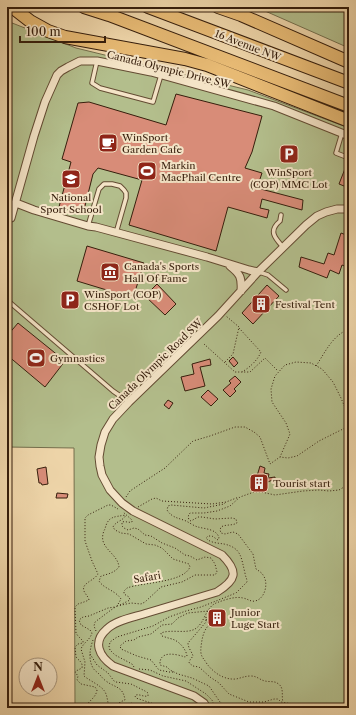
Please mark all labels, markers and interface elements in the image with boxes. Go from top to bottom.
scale bar [20,18,105,44]
text: 100 m [26,24,61,39]
street label: 16 Avenue NW [213,27,284,64]
street label: Canada Olympic Drive SW [106,48,233,91]
place label: WinSport Garden Cafe [121,131,182,156]
cafe icon: WinSport Garden Cafe [97,132,119,154]
parking icon: WinSport (COP) MMC Lot [278,143,300,165]
place label: Markin MacPhail Centre [161,159,242,184]
sports icon: Markin MacPhail Centre [136,160,158,182]
place label: WinSport (COP) MMC Lot [250,166,328,191]
school or university icon: National Sport School [60,168,82,190]
place label: National Sport School [40,191,102,216]
place label: Canada's Sports Hall Of Fame [124,260,199,285]
museum icon: Canada's Sports Hall Of Fame [99,261,121,283]
place label: WinSport (COP) CSHOF Lot [83,288,161,313]
parking icon: WinSport (COP) CSHOF Lot [59,289,81,311]
building icon: Festival Tent [250,293,272,315]
place label: Festival Tent [275,298,336,311]
street label: Canada Olympic Road SW [106,315,206,413]
sports icon: Gymnastics [25,347,47,369]
place label: Gymnastics [50,352,105,365]
building icon: Tourist start [248,472,270,494]
place label: Tourist start [273,477,331,490]
street label: Safari [133,569,162,586]
place label: Junior Luge Start [229,606,280,631]
building icon: Junior Luge Start [206,607,228,629]
north arrow [18,657,58,697]
text: N [33,660,43,674]

